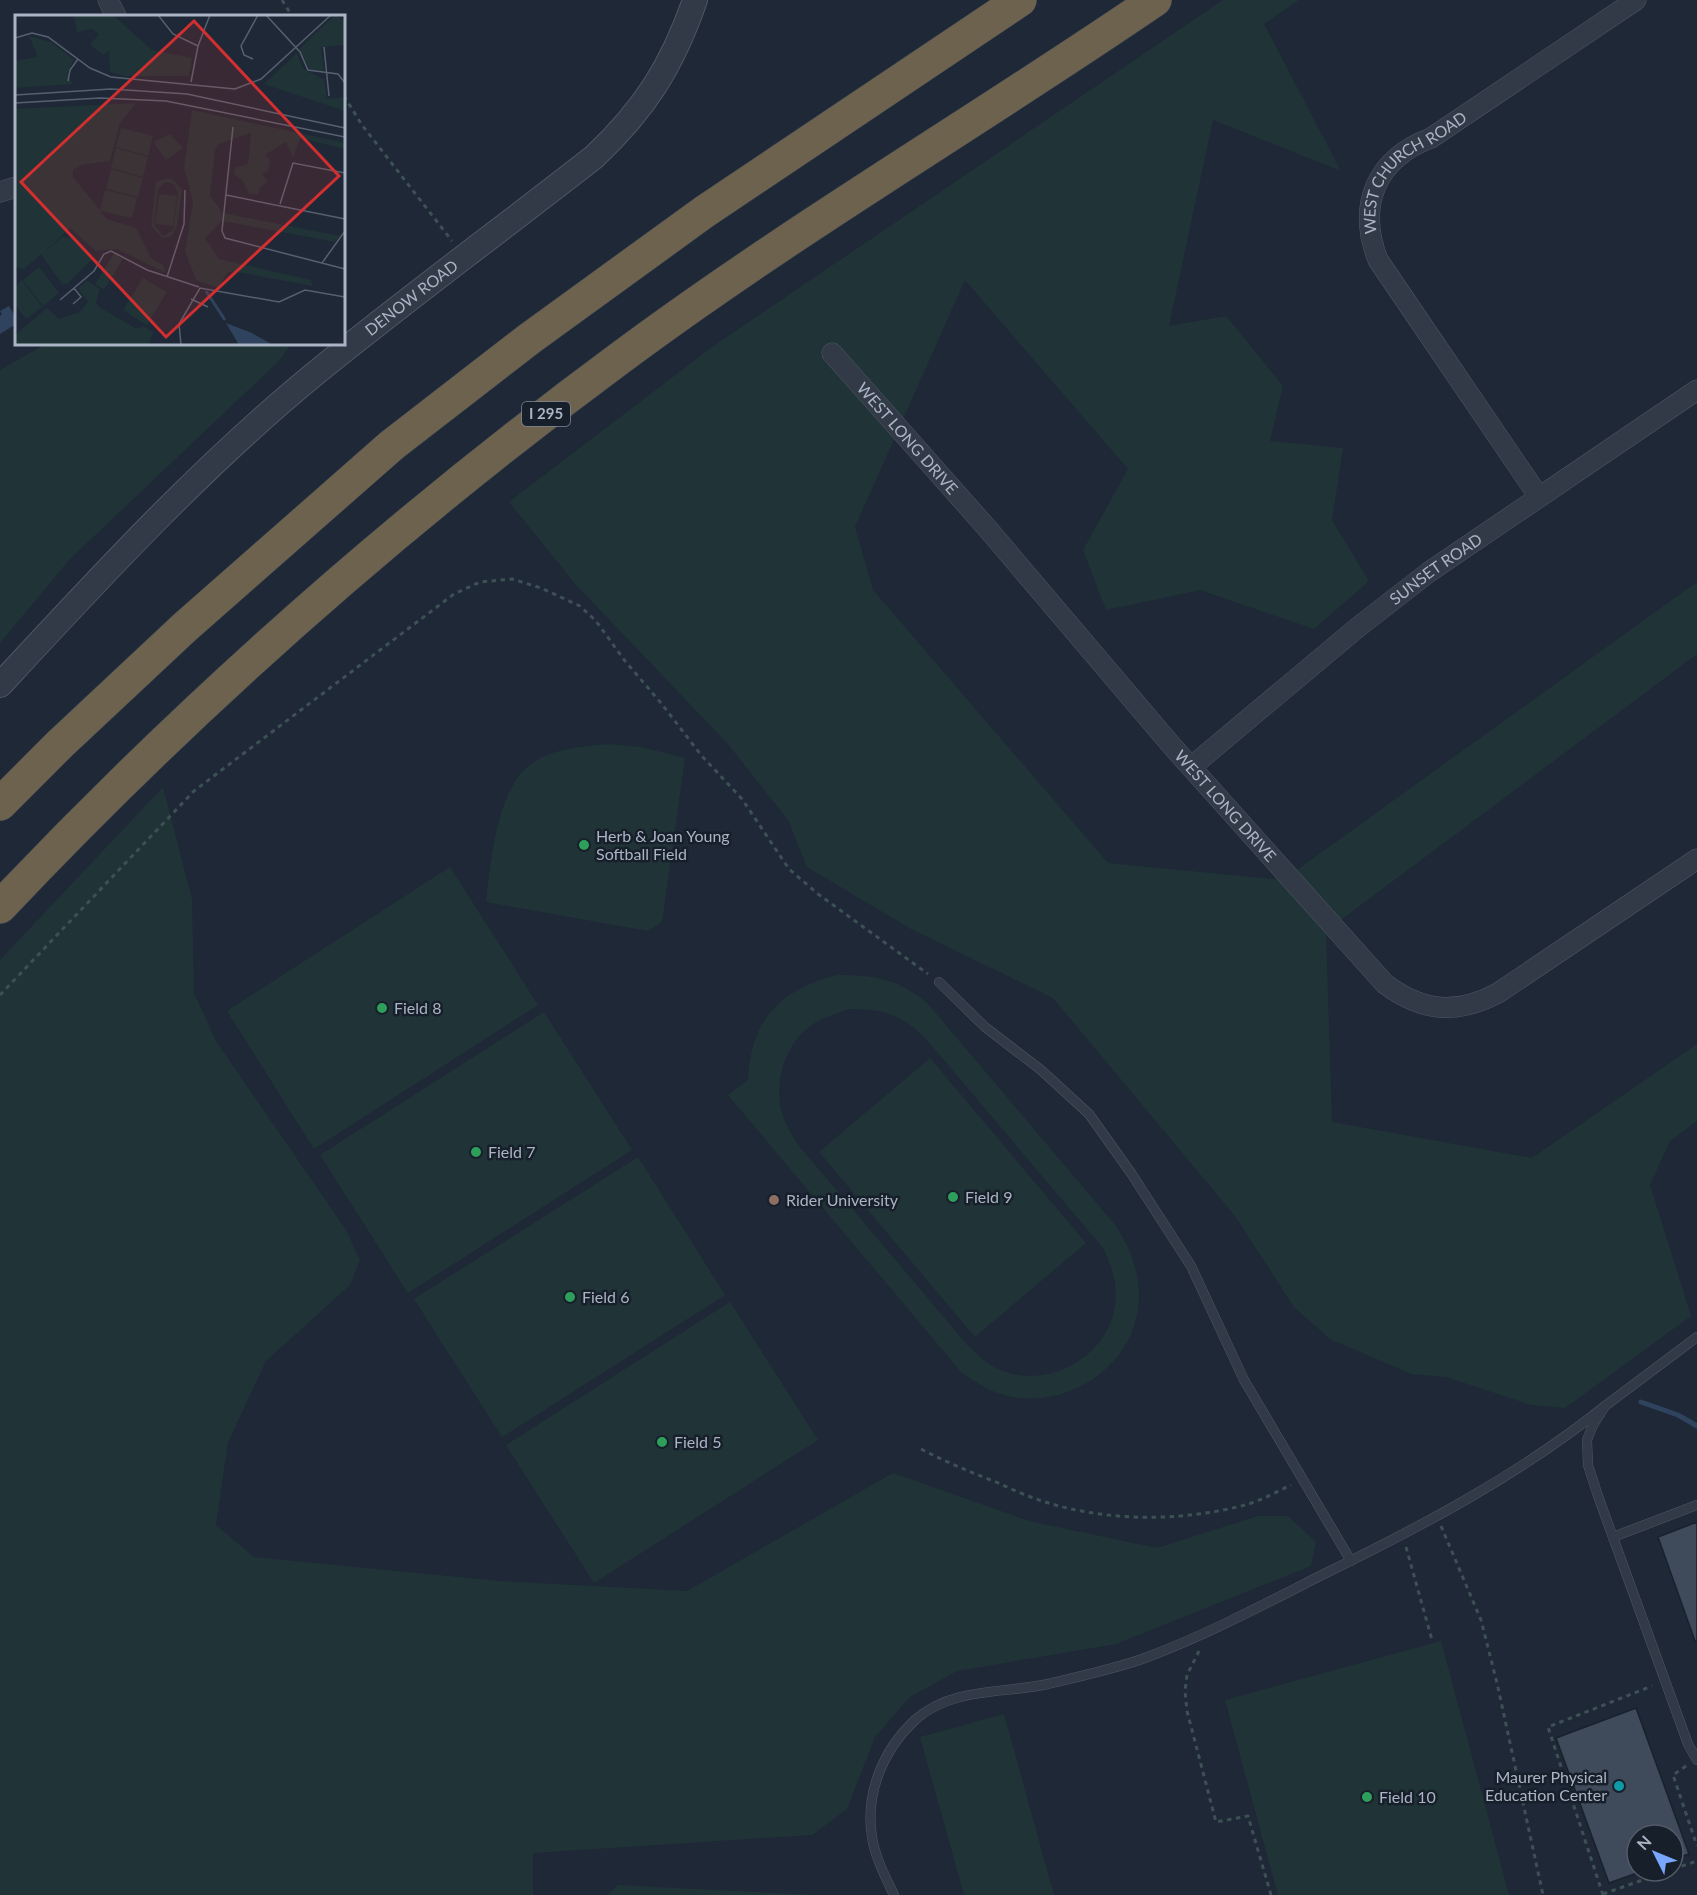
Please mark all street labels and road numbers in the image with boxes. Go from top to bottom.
street label: WEST CHURCH ROAD [1359,107,1470,235]
street label: DENOW ROAD [361,255,461,339]
street label: WEST LONG DRIVE [853,378,962,498]
road number: I 295 [522,402,570,426]
street label: SUNSET ROAD [1386,529,1485,608]
street label: WEST LONG DRIVE [1171,746,1281,865]

